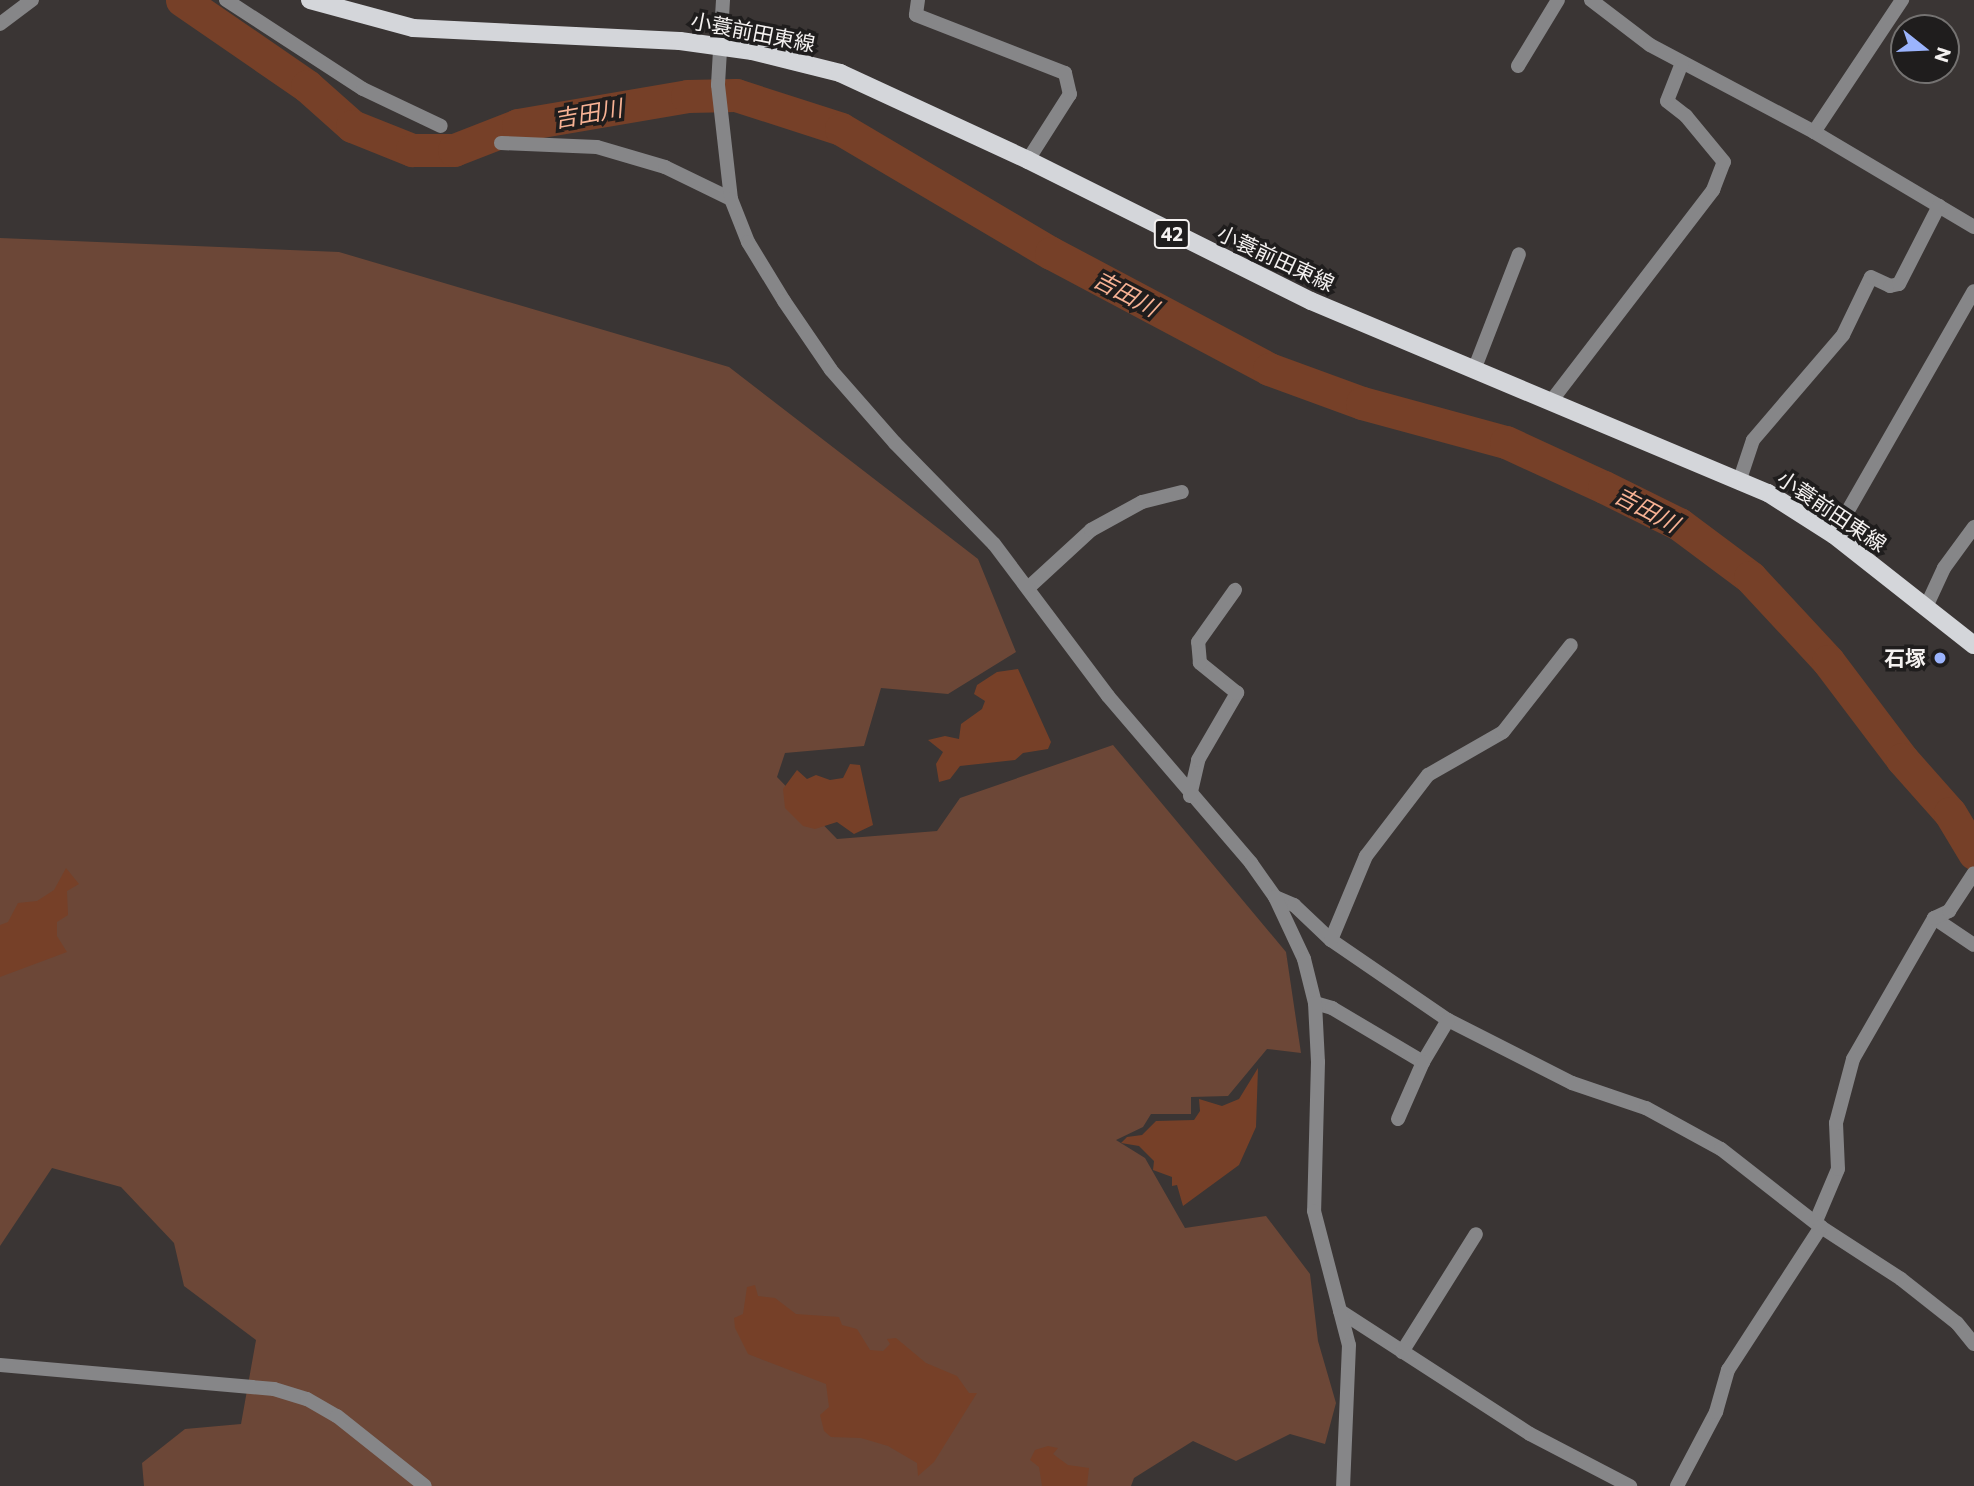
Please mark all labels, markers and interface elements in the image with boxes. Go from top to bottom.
street label: 小蓑前田東線 [689,8,817,56]
north arrow [1890,14,1960,84]
text: N [1930,45,1957,65]
water label: 吉田川 [552,93,624,133]
road number: 42 [1153,218,1191,250]
street label: 小蓑前田東線 [1214,220,1338,296]
water label: 吉田川 [1089,265,1163,321]
street label: 小蓑前田東線 [1773,465,1891,557]
water label: 吉田川 [1610,481,1684,537]
place label: 石塚 [1884,645,1926,671]
marker: 石塚 [1932,650,1948,666]

